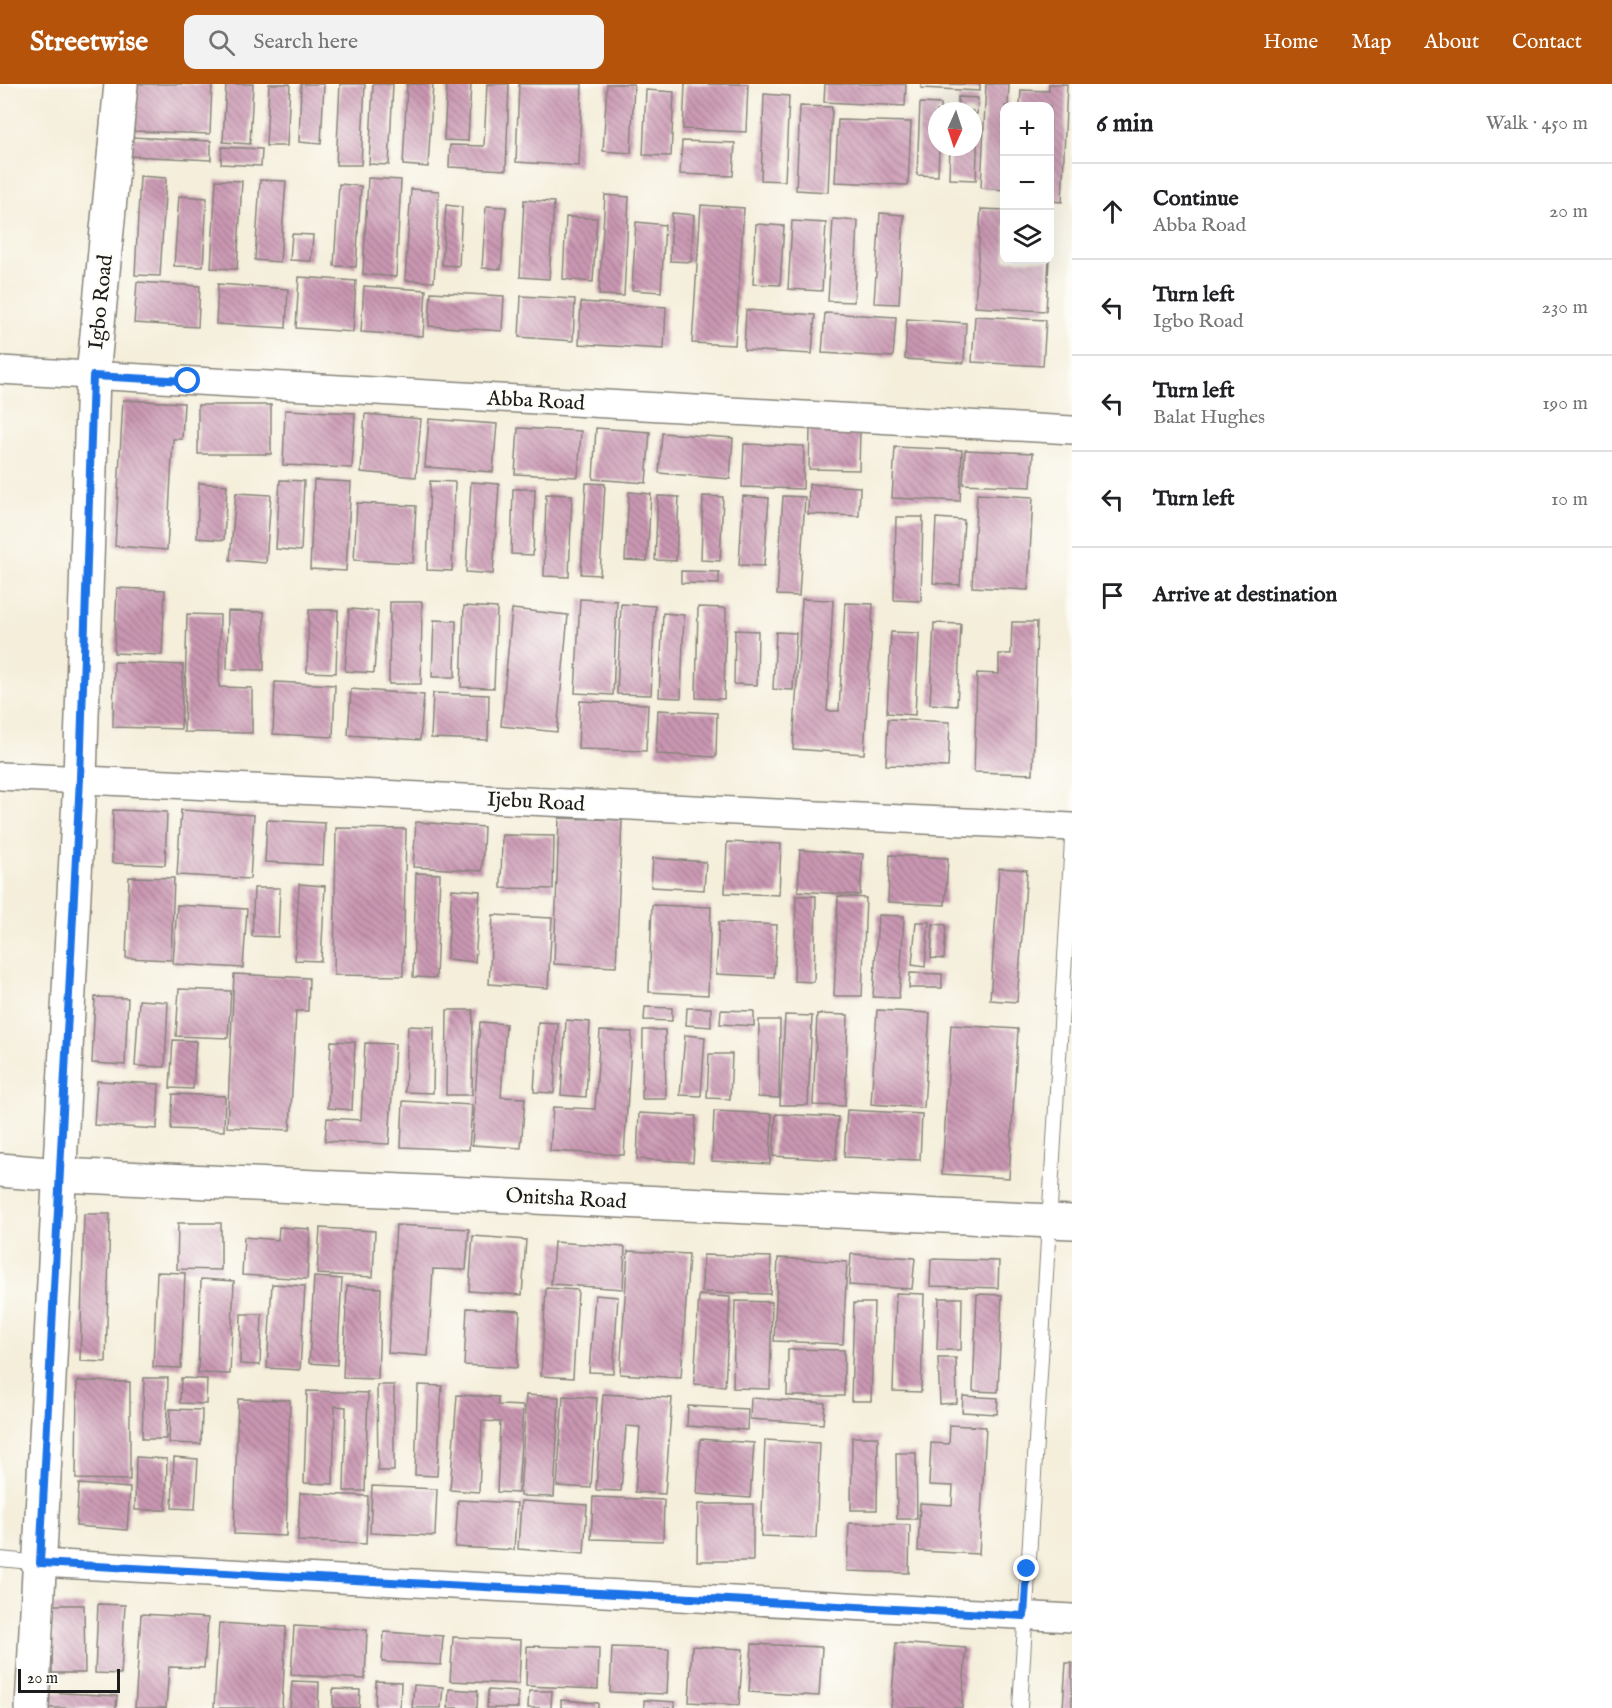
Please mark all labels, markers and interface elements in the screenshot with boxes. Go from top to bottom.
search box [184,15,604,69]
text: Streetwise [30,25,148,60]
icon: search [205,26,238,59]
text: Search here [253,28,358,56]
text: Home [1263,29,1318,56]
text: Map [1351,29,1391,56]
text: About [1424,29,1479,56]
text: Contact [1512,29,1582,56]
north arrow [928,102,982,156]
map controls [1000,102,1054,264]
button: + [1000,102,1054,156]
text: 6 min [1096,107,1154,140]
text: Walk · 450 m [1486,111,1588,136]
button: − [1000,156,1054,210]
text: Continue [1153,185,1239,213]
icon: ahead [1096,195,1129,228]
text: 20 m [1549,199,1588,224]
button: layers [1000,210,1054,264]
text: Abba Road [1153,213,1246,238]
street label: Igbo Road [83,253,120,351]
text: Turn left [1153,281,1235,309]
icon: left [1096,291,1129,324]
text: 230 m [1542,295,1588,320]
text: Igbo Road [1153,309,1244,334]
route start [174,367,200,393]
text: Turn left [1153,377,1235,405]
street label: Abba Road [485,385,586,418]
icon: left [1096,387,1129,420]
text: 190 m [1542,391,1588,416]
text: Balat Hughes [1153,405,1265,430]
icon: left [1096,483,1129,516]
text: Turn left [1153,485,1235,513]
text: 10 m [1551,487,1588,512]
icon: arrive [1096,579,1129,612]
text: Arrive at destination [1153,581,1337,609]
street label: Ijebu Road [486,786,586,819]
street label: Onitsha Road [505,1183,628,1216]
route end [1013,1555,1039,1581]
scale bar [18,1666,120,1694]
text: 20 m [27,1669,58,1689]

